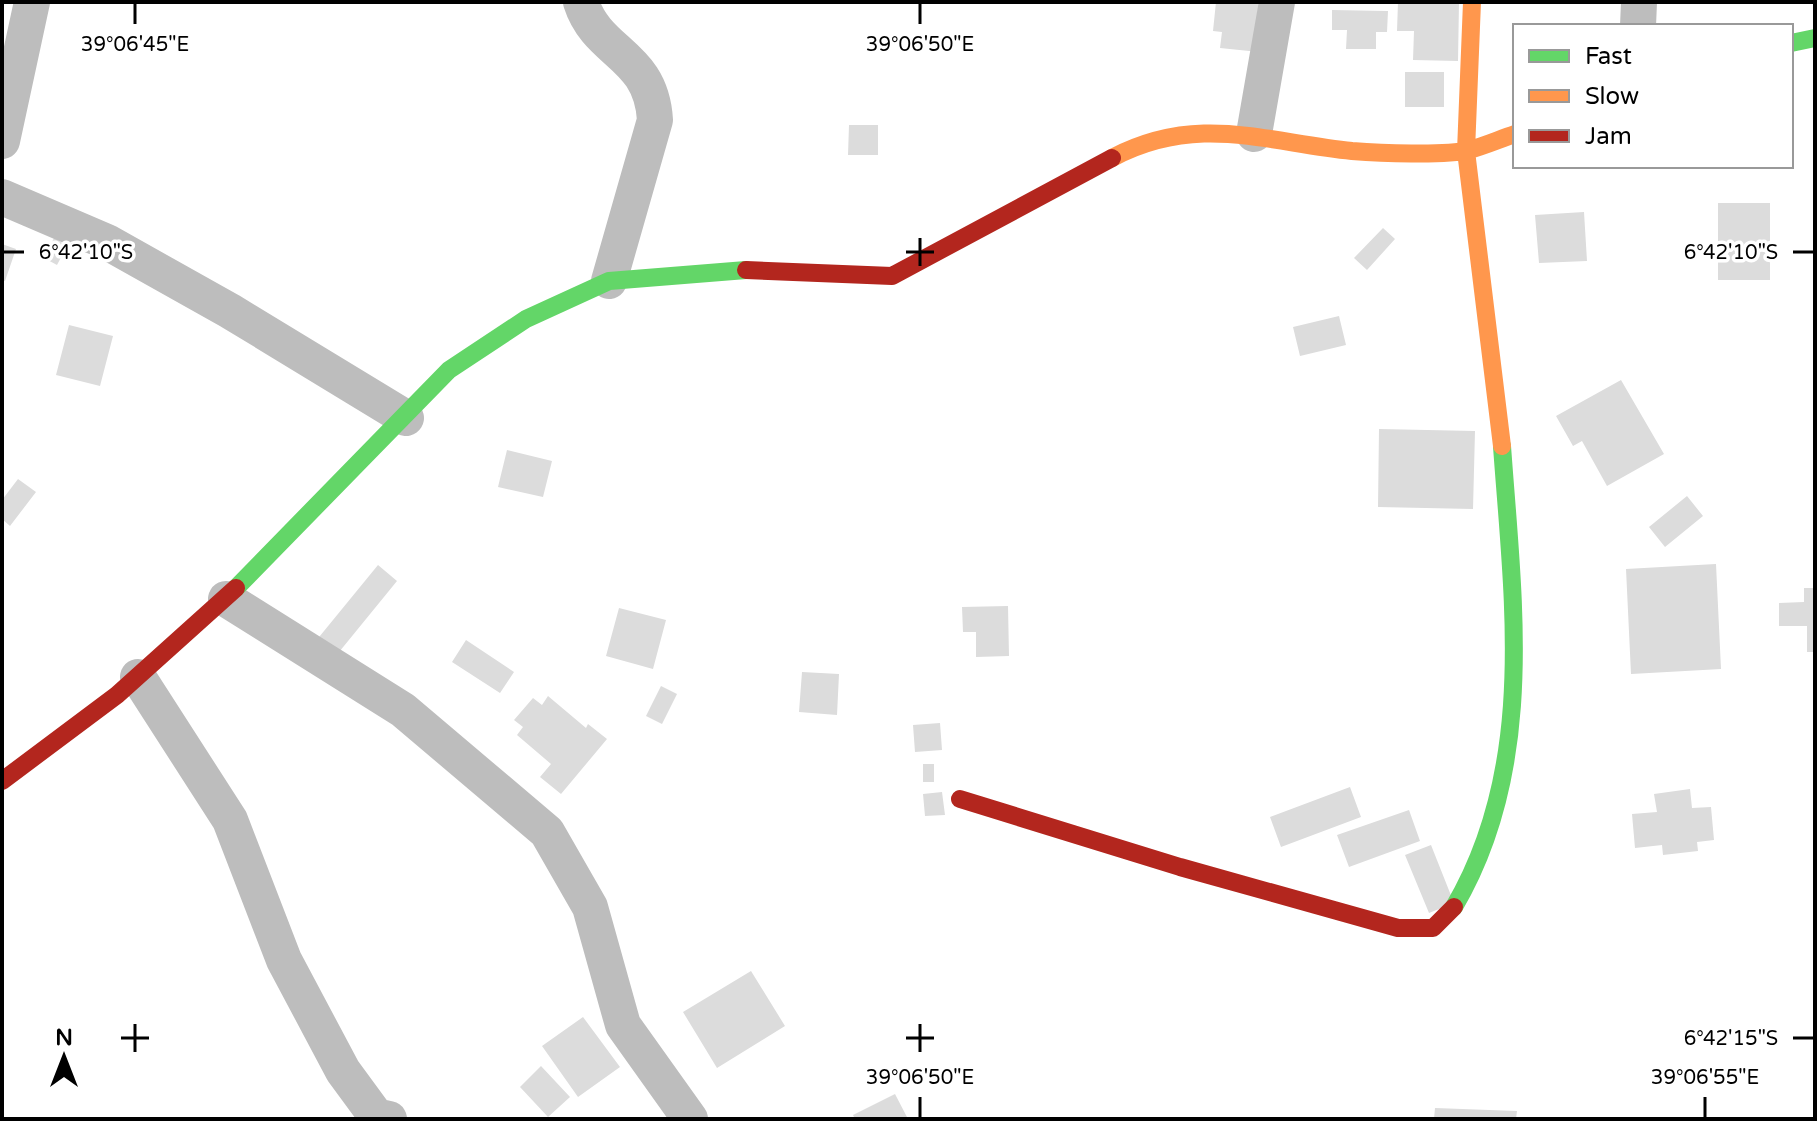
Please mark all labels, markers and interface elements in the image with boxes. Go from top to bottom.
legend [1513,24,1793,168]
text: 39°06'45"E [81,33,189,57]
text: 39°06'50"E [866,33,974,57]
text: Fast [1585,42,1632,71]
text: Slow [1585,82,1639,111]
text: Jam [1585,122,1632,151]
text: 6°42'10"S [39,241,133,265]
text: 6°42'10"S [1684,241,1778,265]
north arrow [24,1017,104,1097]
text: N [55,1025,73,1051]
text: 6°42'15"S [1684,1027,1778,1051]
text: 39°06'50"E [866,1066,974,1090]
text: 39°06'55"E [1651,1066,1759,1090]

